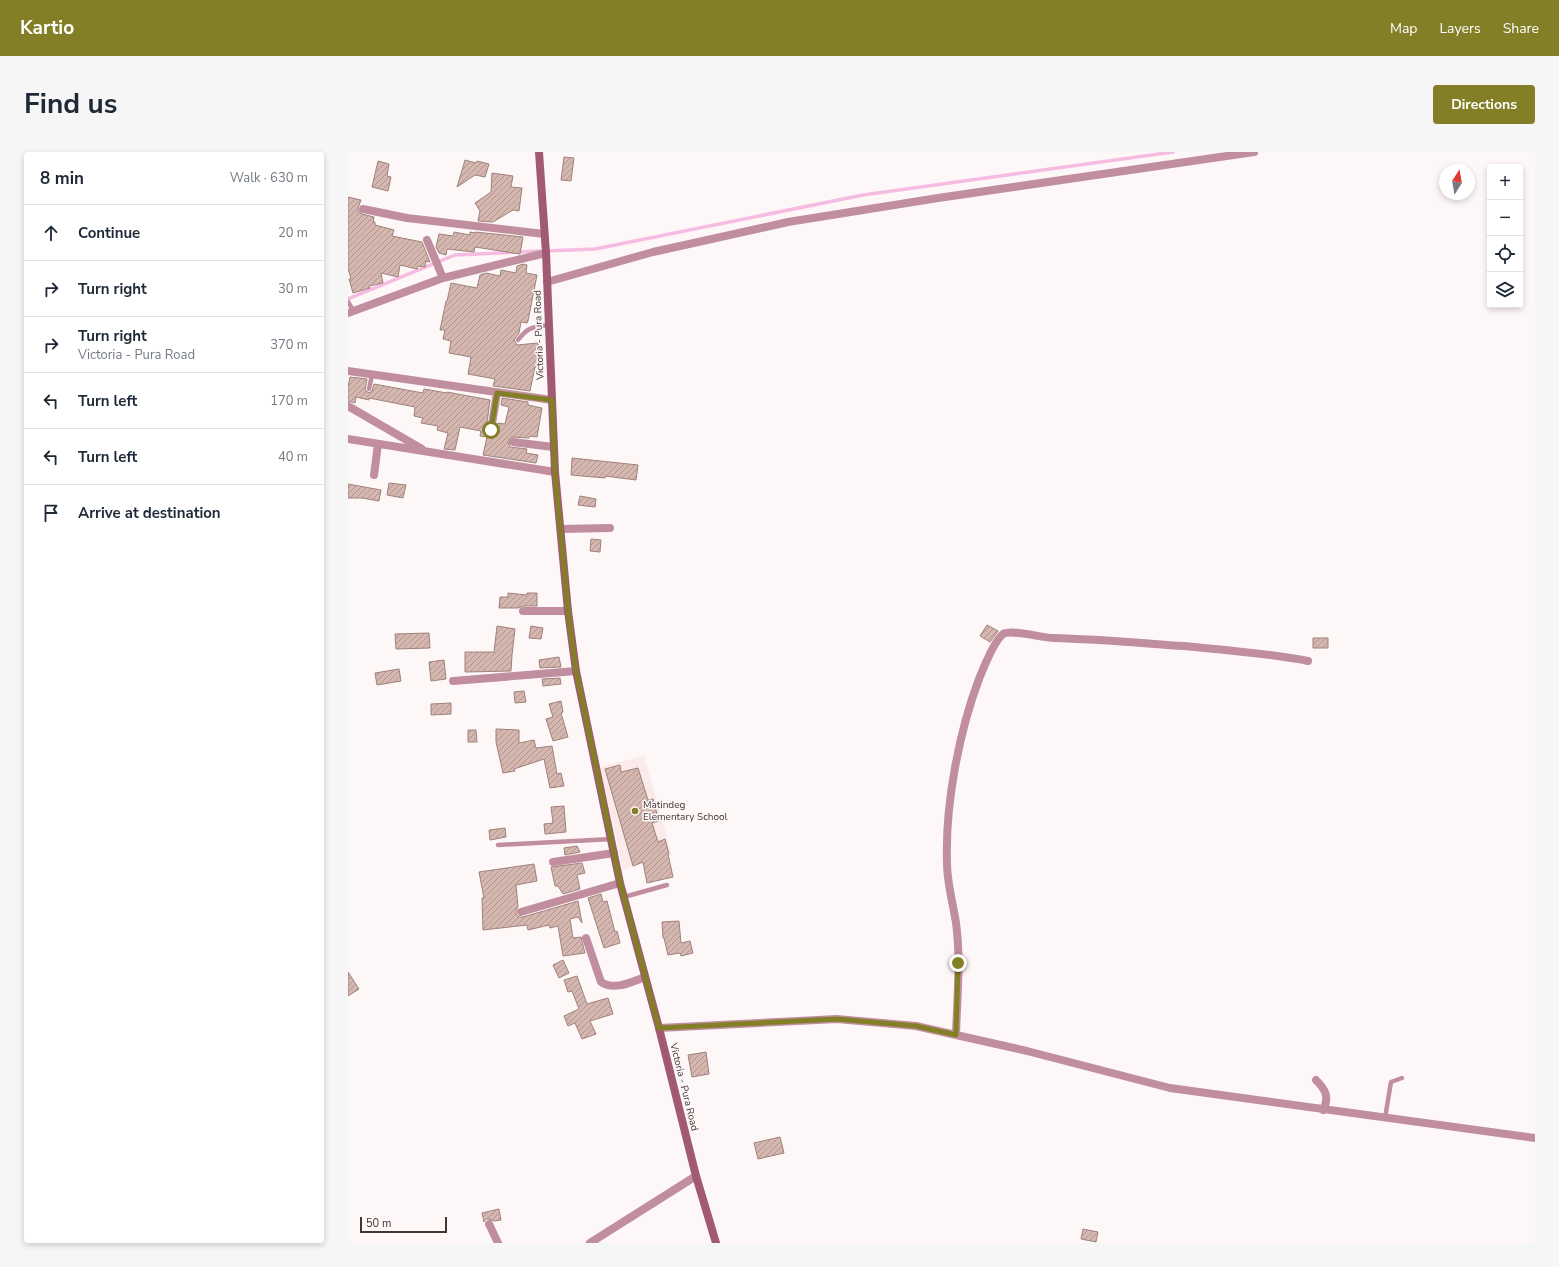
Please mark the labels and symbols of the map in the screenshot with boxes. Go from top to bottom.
north arrow [1439,164,1475,200]
street label: Victoria - Pura Road [530,290,548,381]
route start [482,421,500,439]
place label: Matindeg Elementary School [643,798,728,824]
marker: Matindeg Elementary School [630,806,640,816]
route end [949,954,967,972]
street label: Victoria - Pura Road [666,1041,702,1133]
scale bar [360,1215,447,1234]

